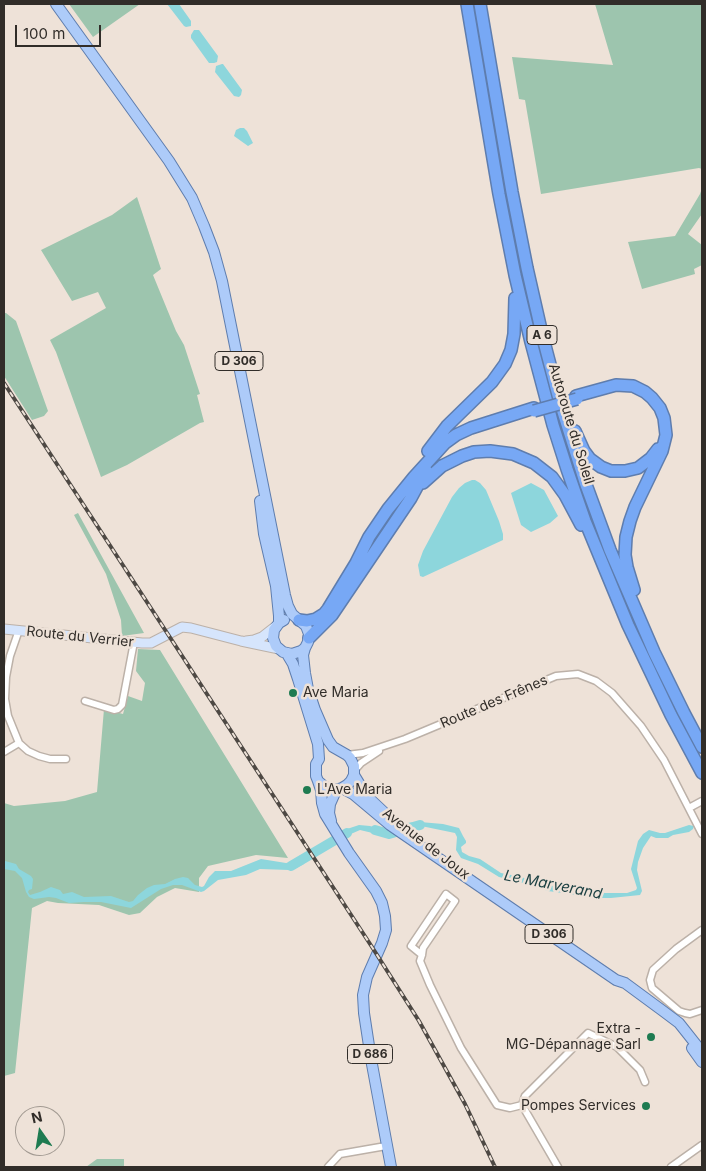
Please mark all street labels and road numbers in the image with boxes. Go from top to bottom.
road number: A 6 [527,326,557,344]
road number: D 306 [215,352,263,371]
street label: Autoroute du Soleil [545,362,597,486]
street label: Route du Verrier [26,623,134,651]
street label: Route des Frênes [438,672,550,732]
street label: Avenue de Joux [379,805,473,883]
road number: D 306 [525,924,573,944]
road number: D 686 [348,1044,392,1064]

